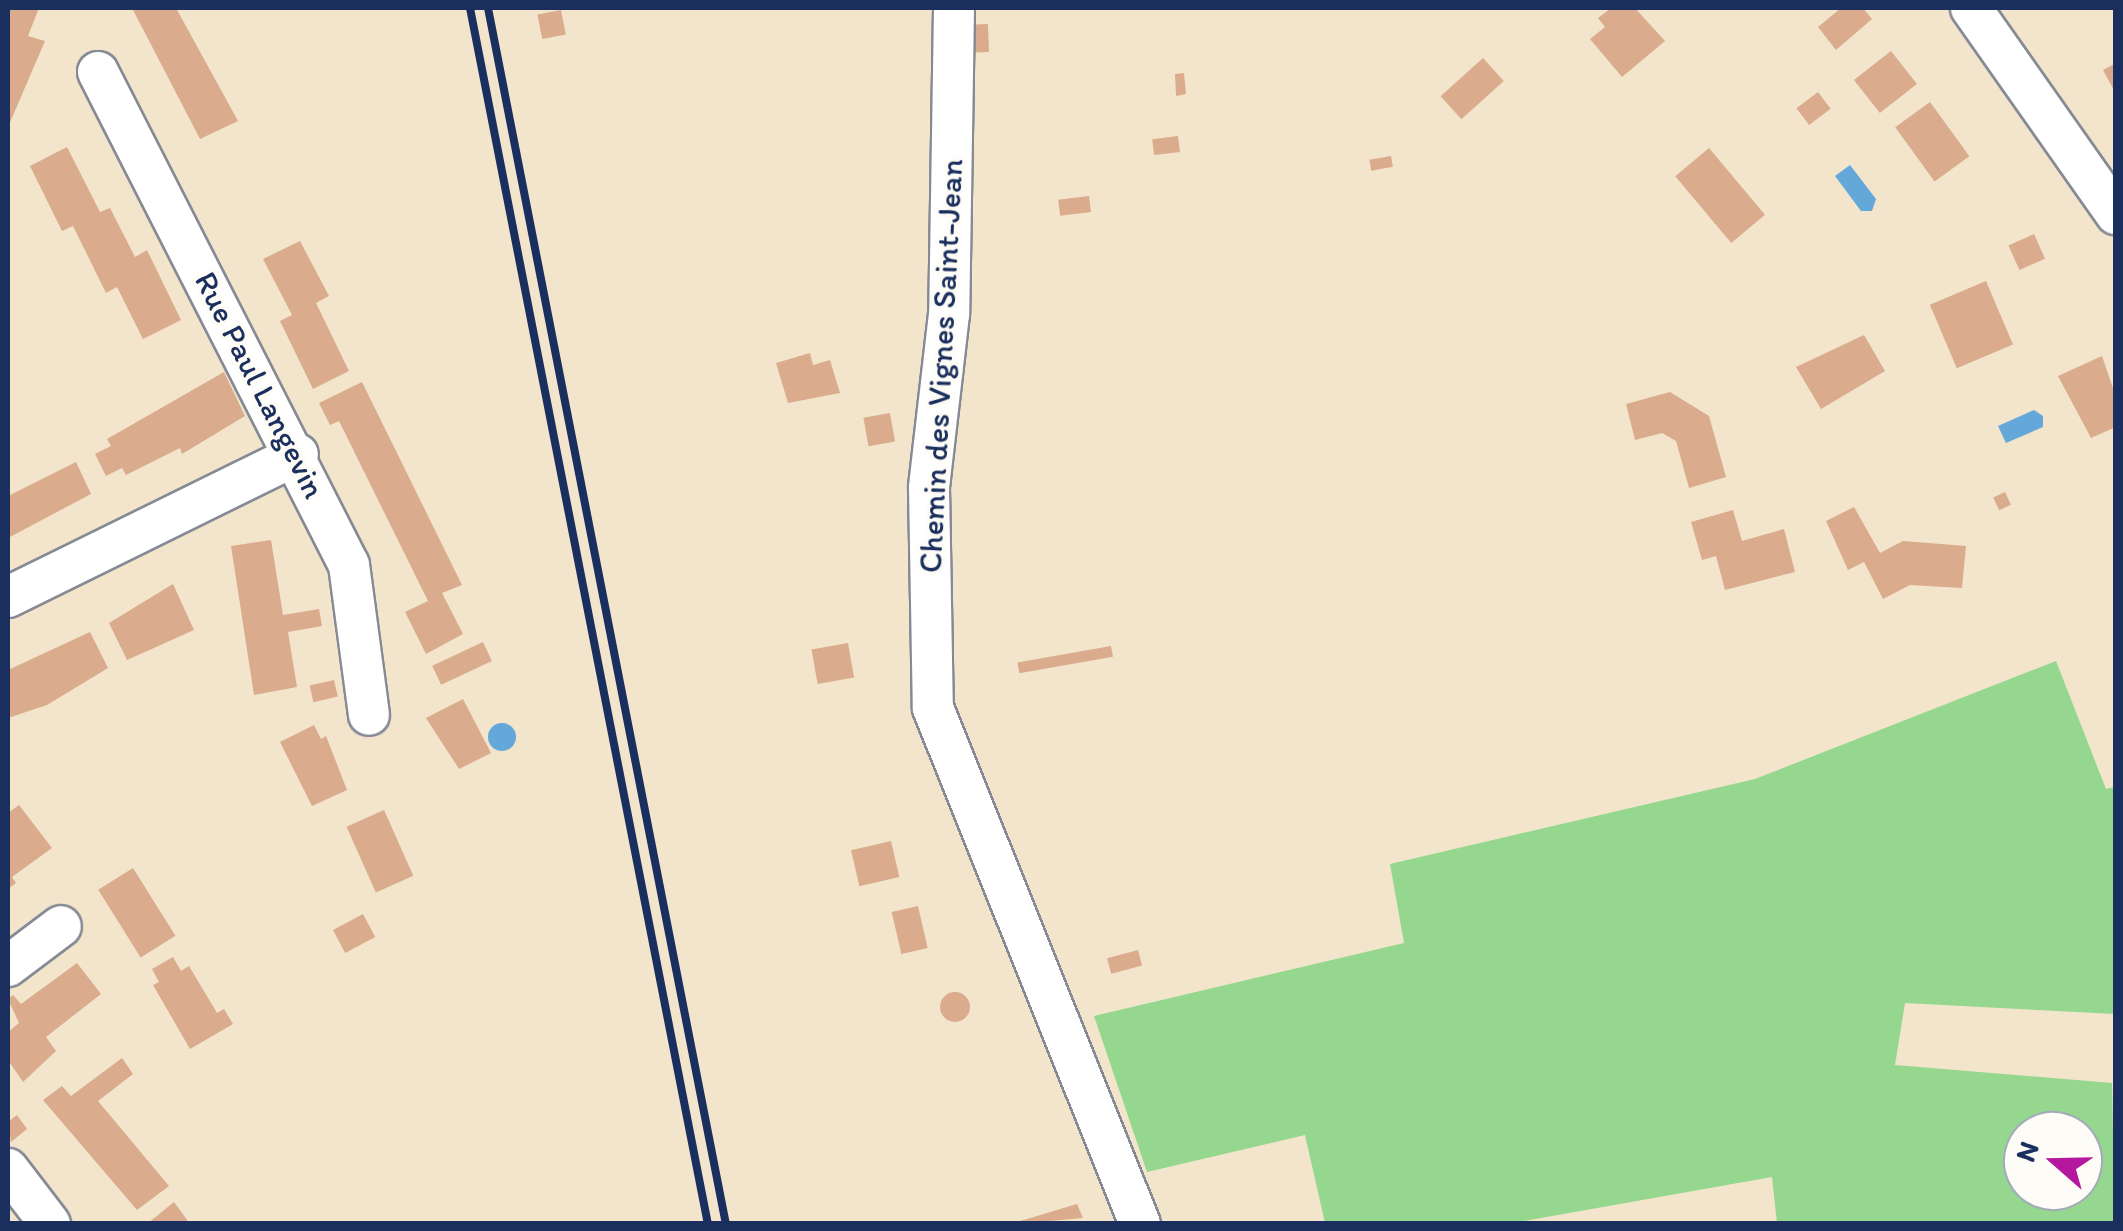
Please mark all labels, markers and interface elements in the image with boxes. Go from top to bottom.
street label: Chemin des Vignes Saint-Jean [911,158,971,574]
street label: Rue Paul Langevin [186,265,334,505]
north arrow [2003,1111,2103,1211]
text: N [2007,1137,2046,1166]

